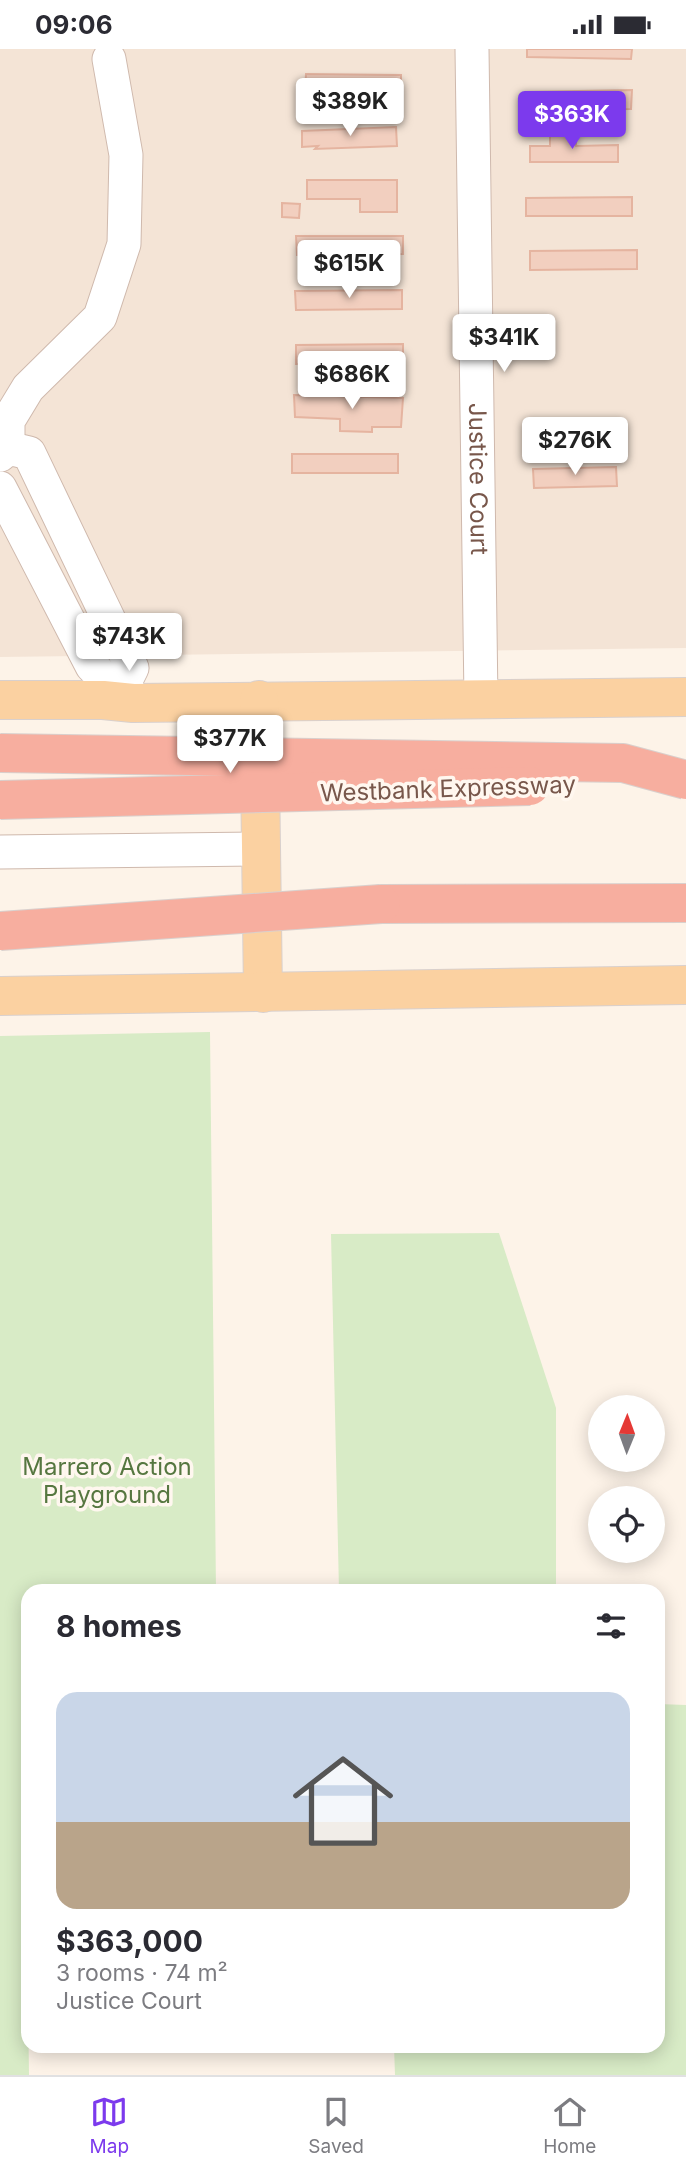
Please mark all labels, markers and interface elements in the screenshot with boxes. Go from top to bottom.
text: 09:06 [35,9,113,40]
pin: $389K [301,78,399,138]
text: $389K [312,87,388,115]
pin: $363K [523,91,621,151]
text: $363K [534,100,610,128]
pin: $615K [300,240,398,300]
text: $615K [313,249,385,277]
pin: $341K [455,315,553,374]
text: $341K [468,323,540,351]
pin: $686K [303,351,401,411]
text: $686K [314,360,390,388]
street label: Justice Court [463,403,494,555]
pin: $276K [526,417,624,477]
text: $276K [538,426,612,454]
pin: $743K [80,613,178,673]
text: $743K [92,622,166,650]
pin: $377K [181,715,279,775]
text: $377K [193,724,267,752]
street label: Westbank Expressway [320,770,576,807]
north arrow [588,1395,665,1472]
map controls [588,1395,665,1563]
park label: Marrero Action Playground [22,1452,192,1509]
button: locate [588,1486,665,1563]
icon: filters [592,1607,630,1645]
text: 8 homes [56,1608,182,1644]
icon: home [280,1738,406,1864]
text: $363,000 [56,1923,203,1959]
text: 3 rooms · 74 m² [56,1959,228,1987]
text: Justice Court [56,1987,202,2015]
tab: Map [90,2093,129,2158]
tab: Saved [308,2093,364,2158]
tab: Home [543,2093,596,2158]

